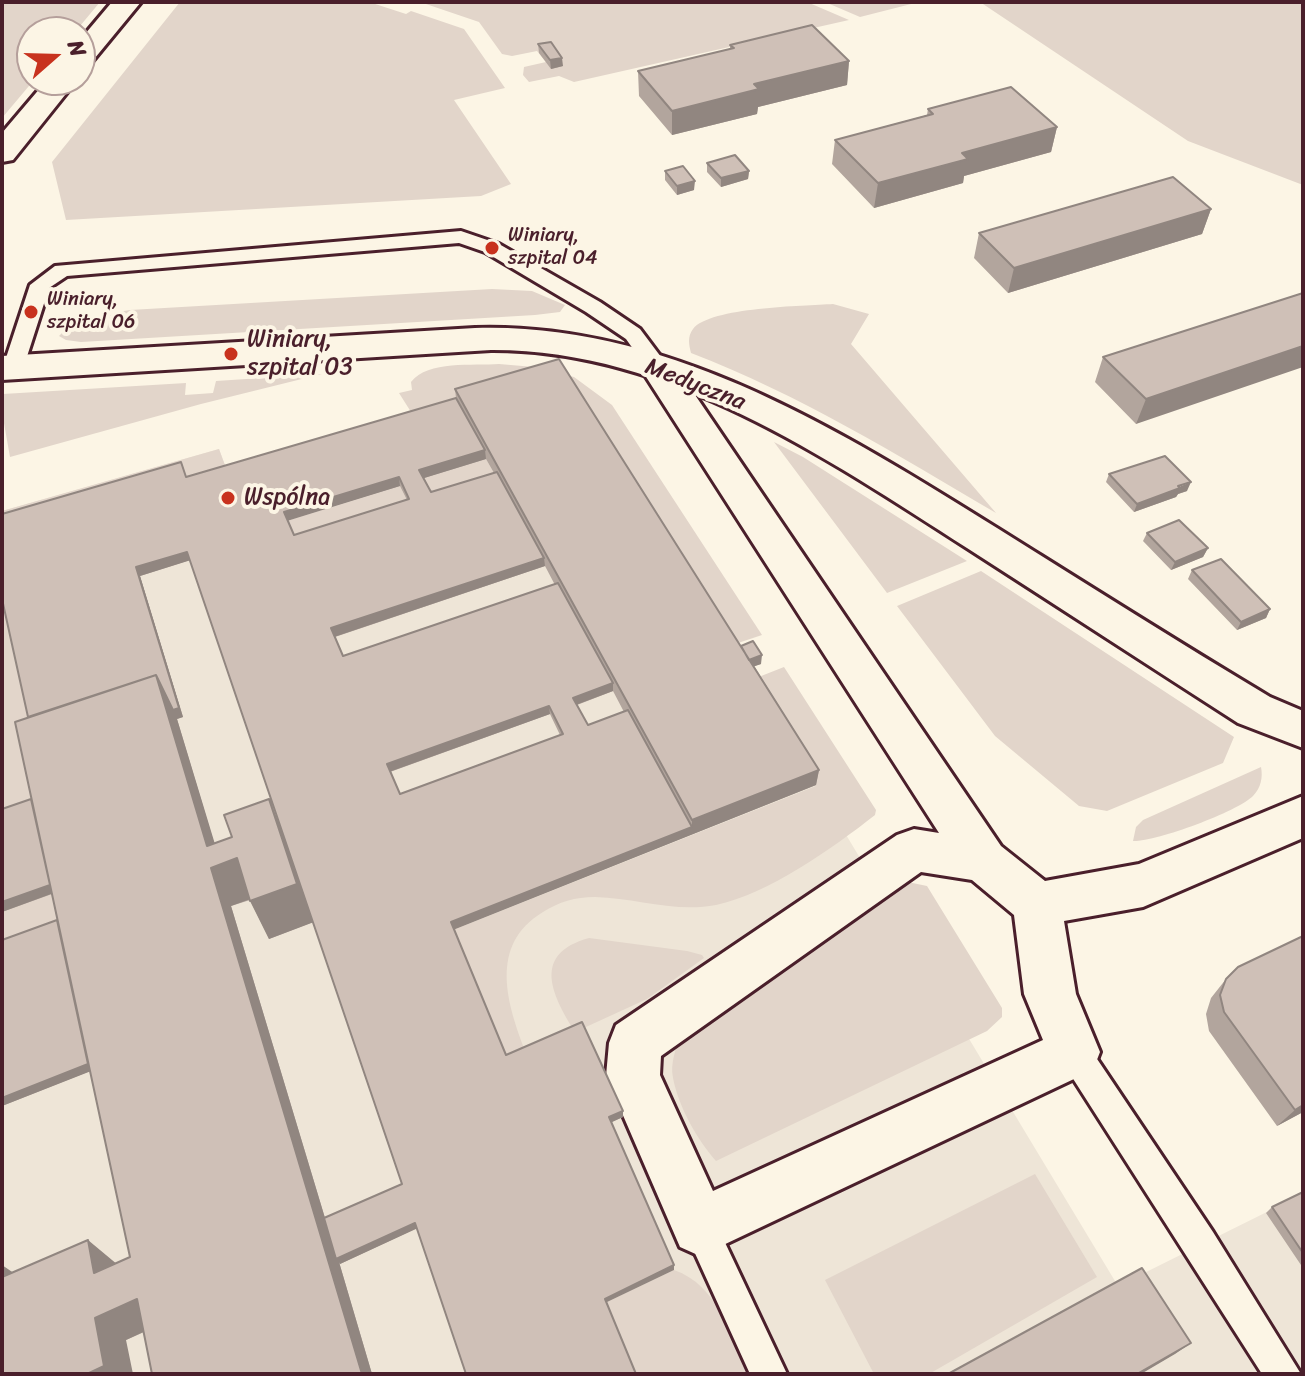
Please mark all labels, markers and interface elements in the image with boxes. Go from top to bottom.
north arrow [16,16,96,96]
text: N [56,34,98,62]
place label: Winiary, szpital 04 [508,224,598,271]
marker: Winiary, szpital 04 [483,239,501,257]
place label: Winiary, szpital 06 [47,288,135,335]
marker: Winiary, szpital 06 [22,303,40,321]
place label: Winiary, szpital 03 [247,326,353,382]
marker: Winiary, szpital 03 [222,345,240,363]
street label: Medyczna [641,353,749,417]
place label: Wspólna [244,484,330,512]
marker: Wspólna [219,489,237,507]

